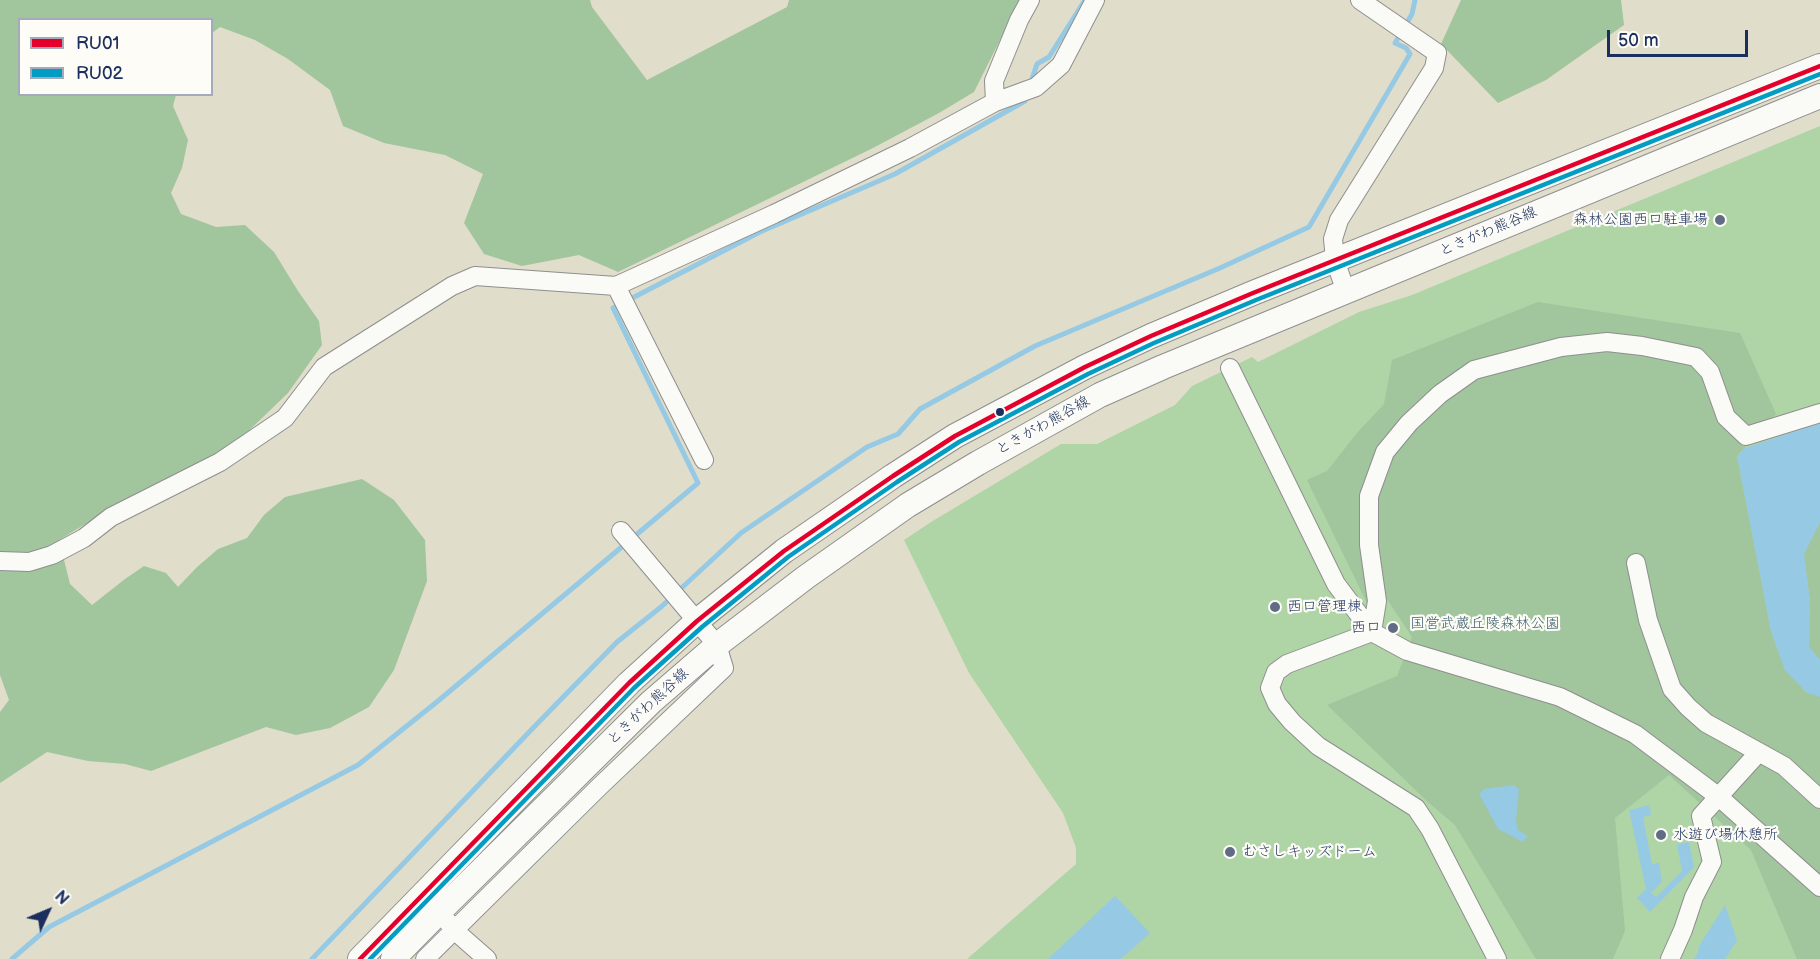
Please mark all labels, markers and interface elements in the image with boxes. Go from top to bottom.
legend [18,18,213,96]
scale bar [1610,18,1751,56]
text: 50 m [1618,30,1659,51]
text: RU01 [76,33,120,54]
text: RU02 [76,63,123,84]
street label: ときがわ熊谷線 [1436,203,1540,261]
place label: 森林公園西口駐車場 [1573,211,1708,229]
marker: 森林公園西口駐車場 [1713,213,1727,227]
street label: ときがわ熊谷線 [993,393,1093,459]
unlabelled marker [994,406,1006,418]
place label: 西口管理棟 [1287,598,1362,616]
marker: 西口管理棟 [1268,600,1282,614]
park label: 国営武蔵丘陵森林公園 [1410,615,1560,633]
place label: 西口 [1351,619,1381,637]
marker: 西口 [1386,621,1400,635]
street label: ときがわ熊谷線 [603,665,693,749]
place label: 水遊び場休憩所 [1673,826,1778,844]
marker: 水遊び場休憩所 [1654,828,1668,842]
place label: むさしキッズドーム [1242,843,1377,861]
marker: むさしキッズドーム [1223,845,1237,859]
north arrow [18,881,78,941]
text: N [50,887,72,909]

